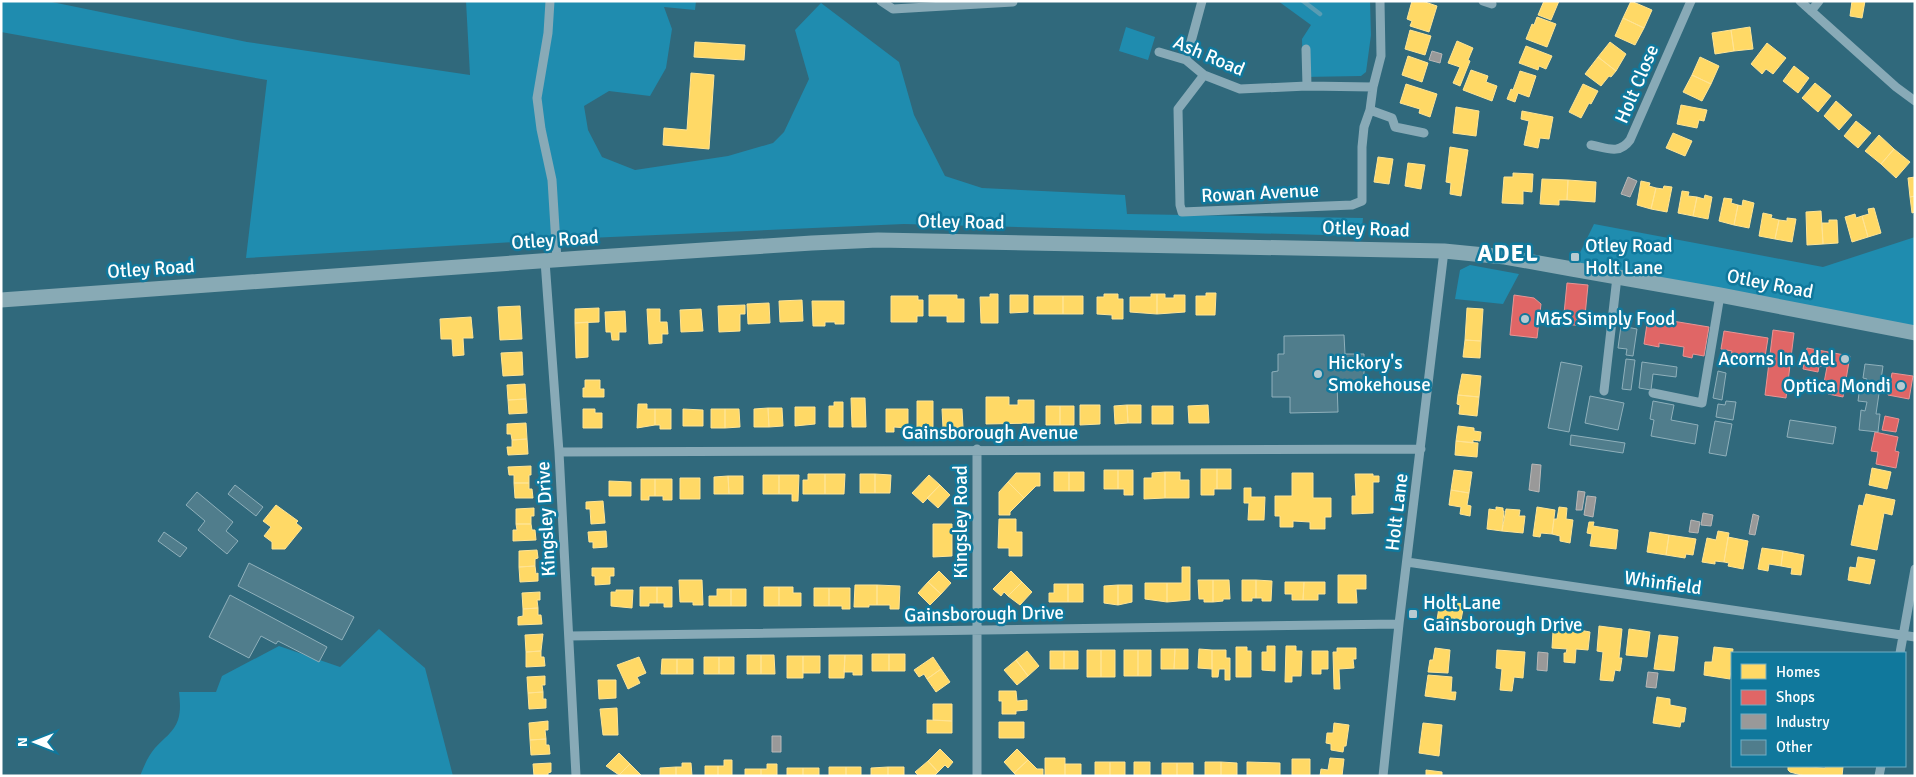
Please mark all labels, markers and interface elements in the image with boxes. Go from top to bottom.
street label: Ash Road [1170,30,1248,82]
street label: Holt Close [1610,41,1664,127]
street label: Rowan Avenue [1200,178,1320,208]
street label: Otley Road [917,209,1005,235]
street label: Otley Road [1322,215,1410,243]
street label: Otley Road [510,225,600,255]
place label: Otley Road Holt Lane [1585,234,1673,280]
district label: ADEL [1477,238,1539,268]
marker: Otley Road Holt Lane [1569,251,1581,263]
street label: Otley Road [106,254,196,284]
street label: Otley Road [1725,264,1815,304]
place label: M&S Simply Food [1535,307,1675,331]
marker: M&S Simply Food [1519,313,1531,325]
place label: Acorns In Adel [1718,347,1835,371]
place label: Hickory's Smokehouse [1328,351,1431,397]
marker: Acorns In Adel [1839,353,1851,365]
marker: Hickory's Smokehouse [1312,368,1324,380]
place label: Optica Mondi [1783,374,1891,398]
marker: Optica Mondi [1895,380,1907,392]
street label: Gainsborough Avenue [902,421,1078,445]
street label: Kingsley Drive [531,461,561,577]
street label: Kingsley Road [949,465,973,579]
street label: Holt Lane [1380,472,1414,552]
street label: Whinfield [1623,566,1703,600]
place label: Holt Lane Gainsborough Drive [1423,591,1583,637]
street label: Gainsborough Drive [904,601,1064,627]
marker: Holt Lane Gainsborough Drive [1407,608,1419,620]
legend [1731,652,1906,767]
text: Homes [1776,663,1820,681]
text: Shops [1776,688,1815,706]
text: Industry [1776,713,1829,731]
north arrow [10,717,60,767]
text: N [14,737,31,747]
text: Other [1776,738,1813,756]

